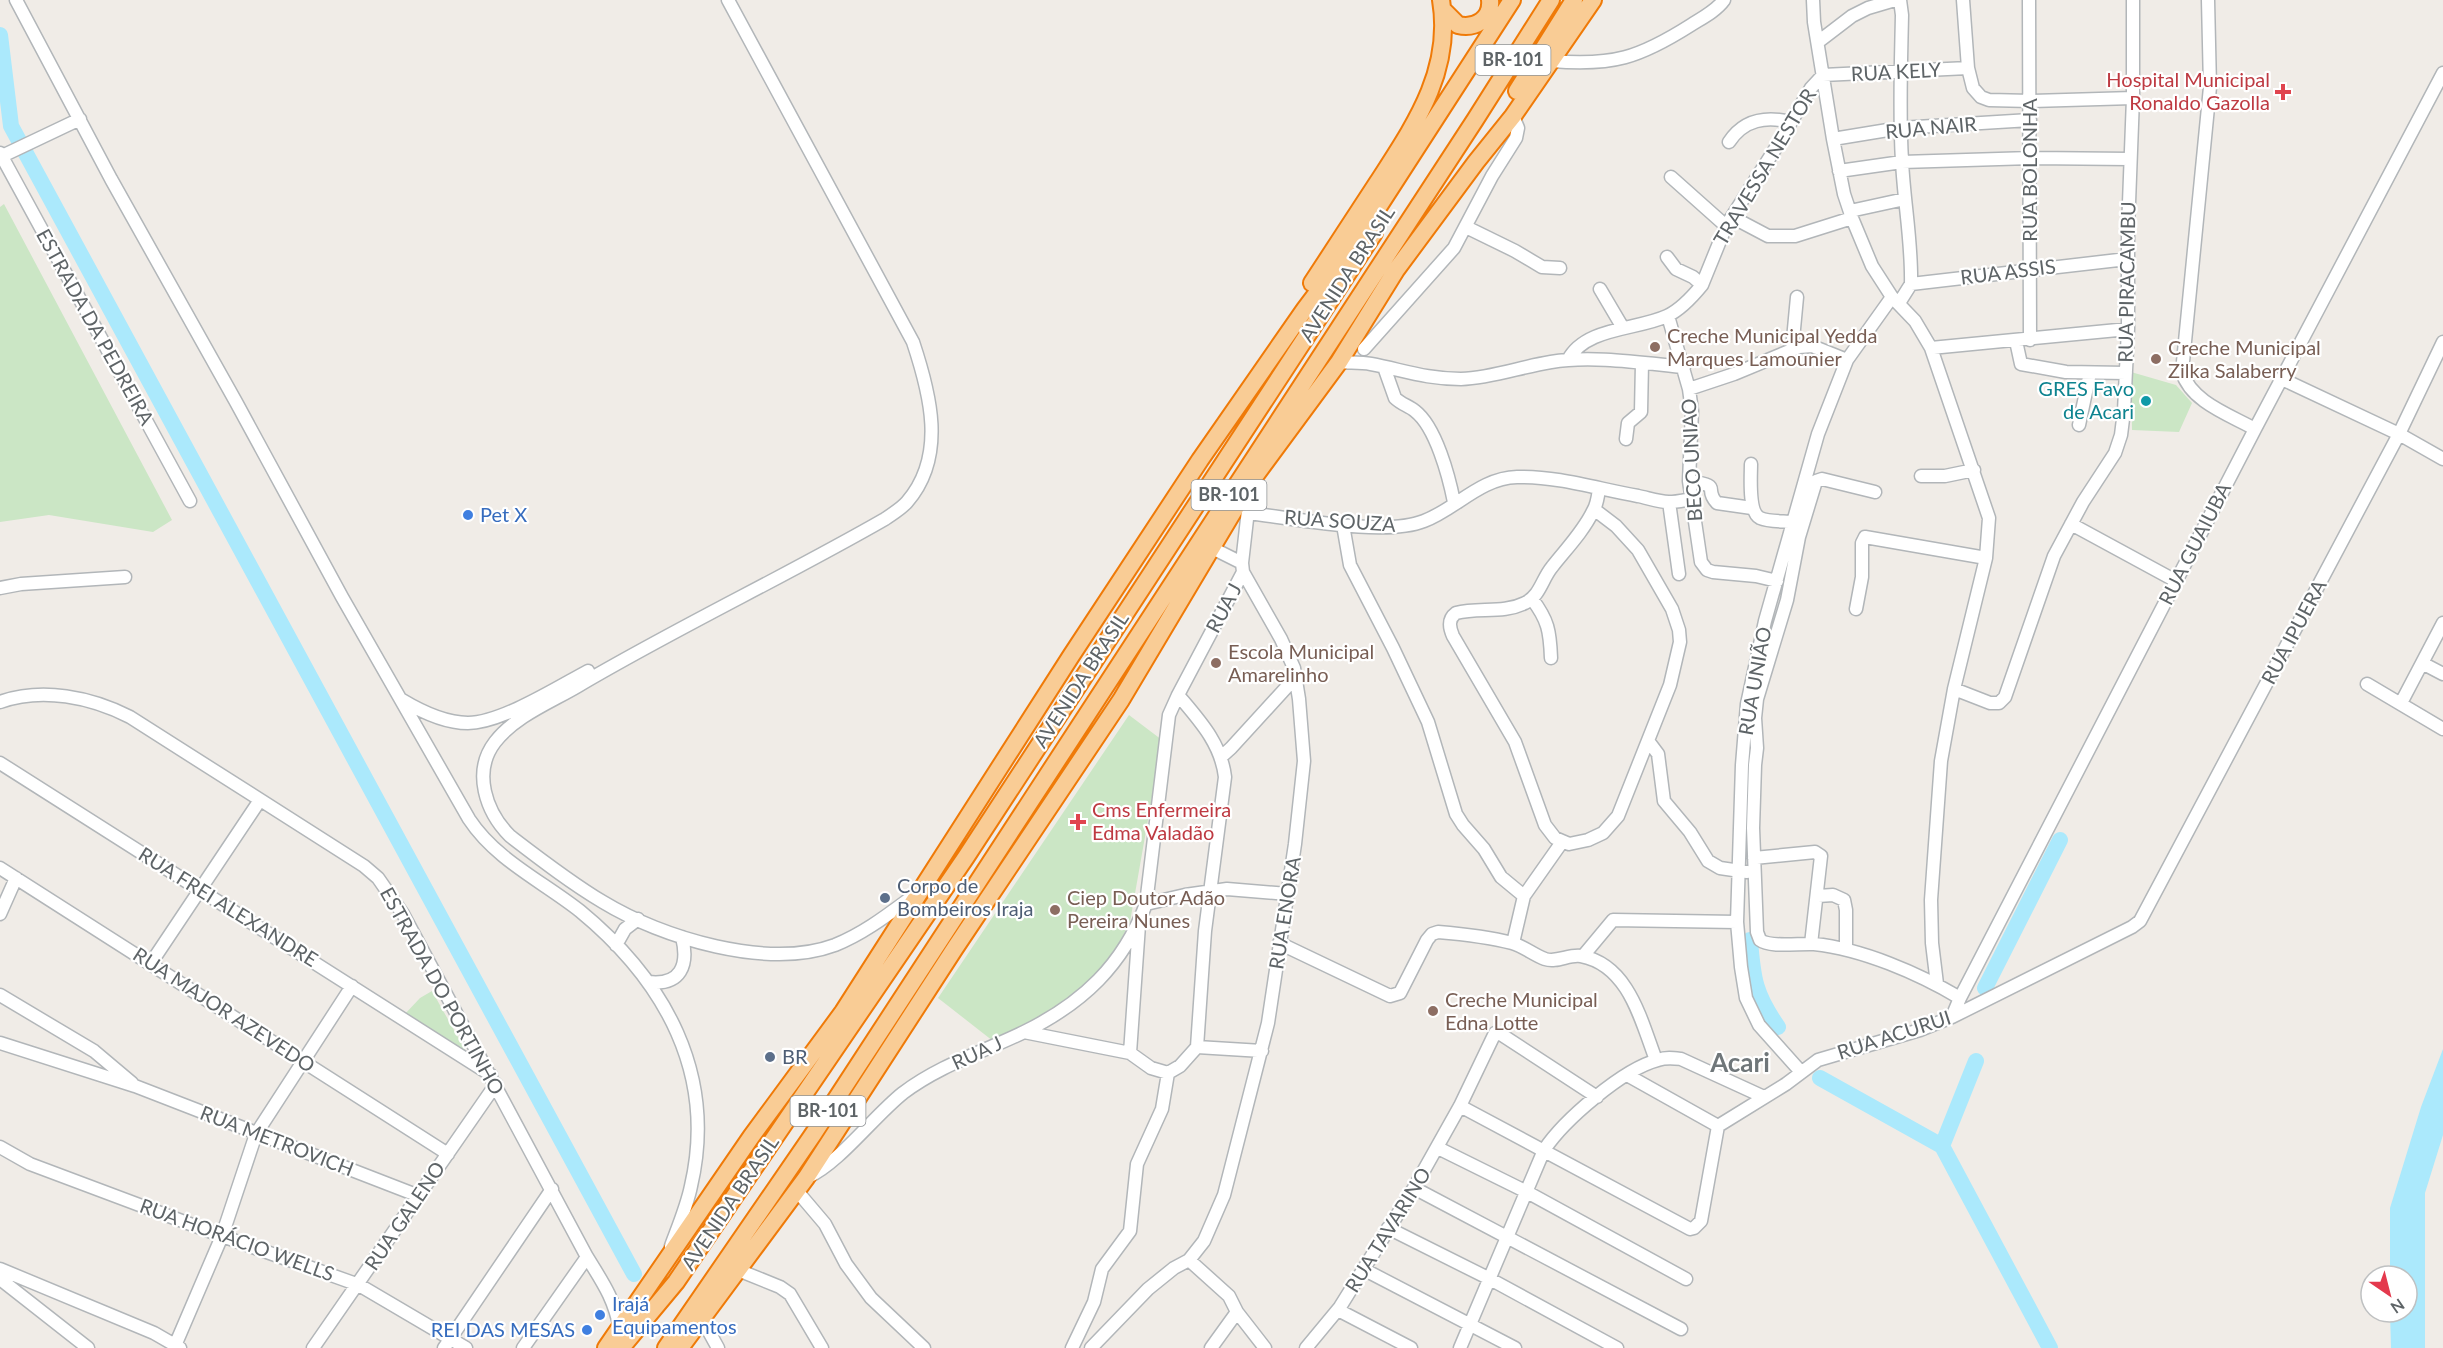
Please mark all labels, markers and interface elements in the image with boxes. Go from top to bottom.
road number: BR-101 [1476,45,1550,75]
street label: RUA KELY [1850,57,1942,85]
place label: Hospital Municipal Ronaldo Gazolla [2106,67,2270,114]
street label: TRAVESSA NESTOR [1708,83,1821,249]
marker: Hospital Municipal Ronaldo Gazolla [2274,83,2292,101]
street label: RUA BOLONHA [2017,98,2041,242]
street label: RUA NAIR [1884,111,1978,143]
street label: AVENIDA BRASIL [1293,201,1399,346]
street label: RUA PIRACAMBU [2113,201,2139,363]
street label: ESTRADA DA PEDREIRA [32,224,160,429]
street label: RUA ASSIS [1959,253,2057,289]
place label: Creche Municipal Yedda Marques Lamounier [1667,323,1877,370]
place label: Creche Municipal Zilka Salaberry [2168,335,2321,382]
marker: Creche Municipal Yedda Marques Lamounier [1648,340,1662,354]
marker: Creche Municipal Zilka Salaberry [2149,352,2163,366]
place label: GRES Favo de Acari [2038,376,2134,423]
marker: GRES Favo de Acari [2139,394,2153,408]
street label: BECO UNIAO [1676,398,1706,522]
street label: RUA GUAIUBA [2153,478,2235,609]
road number: BR-101 [1192,480,1266,510]
place label: Pet X [480,502,527,526]
street label: RUA SOUZA [1283,504,1397,536]
marker: Pet X [461,508,475,522]
street label: RUA IPUERA [2256,575,2331,688]
street label: RUA J [1200,579,1246,636]
street label: AVENIDA BRASIL [1027,607,1133,752]
street label: RUA UNIÃO [1733,625,1775,737]
place label: Escola Municipal Amarelinho [1228,639,1374,686]
marker: Escola Municipal Amarelinho [1209,656,1223,670]
place label: Cms Enfermeira Edma Valadão [1092,797,1231,844]
marker: Cms Enfermeira Edma Valadão [1069,813,1087,831]
street label: RUA FREI ALEXANDRE [135,841,323,971]
street label: RUA ENORA [1263,854,1305,971]
place label: Corpo de Bombeiros Iraja [897,873,1033,920]
street label: ESTRADA DO PORTINHO [376,883,510,1098]
place label: Ciep Doutor Adão Pereira Nunes [1067,885,1225,932]
marker: Corpo de Bombeiros Iraja [878,891,892,905]
marker: Ciep Doutor Adão Pereira Nunes [1048,903,1062,917]
street label: RUA MAJOR AZEVEDO [129,941,320,1077]
place label: Creche Municipal Edna Lotte [1445,987,1598,1034]
marker: Creche Municipal Edna Lotte [1426,1004,1440,1018]
street label: RUA ACURUI [1834,1004,1954,1064]
street label: RUA J [948,1030,1006,1074]
place label: BR [782,1044,808,1068]
district label: Acari [1709,1046,1770,1078]
marker: BR [763,1050,777,1064]
road number: BR-101 [790,1096,866,1126]
street label: RUA METROVICH [197,1100,358,1180]
street label: AVENIDA BRASIL [675,1131,783,1274]
street label: RUA GALENO [359,1157,449,1274]
street label: RUA TAVARINO [1339,1163,1435,1296]
street label: RUA HORÁCIO WELLS [137,1193,338,1285]
north arrow [2359,1264,2419,1324]
place label: Irajá Equipamentos [612,1291,737,1338]
text: N [2387,1295,2408,1318]
marker: Irajá Equipamentos [593,1308,607,1322]
place label: REI DAS MESAS [431,1317,575,1341]
marker: REI DAS MESAS [580,1323,594,1337]

